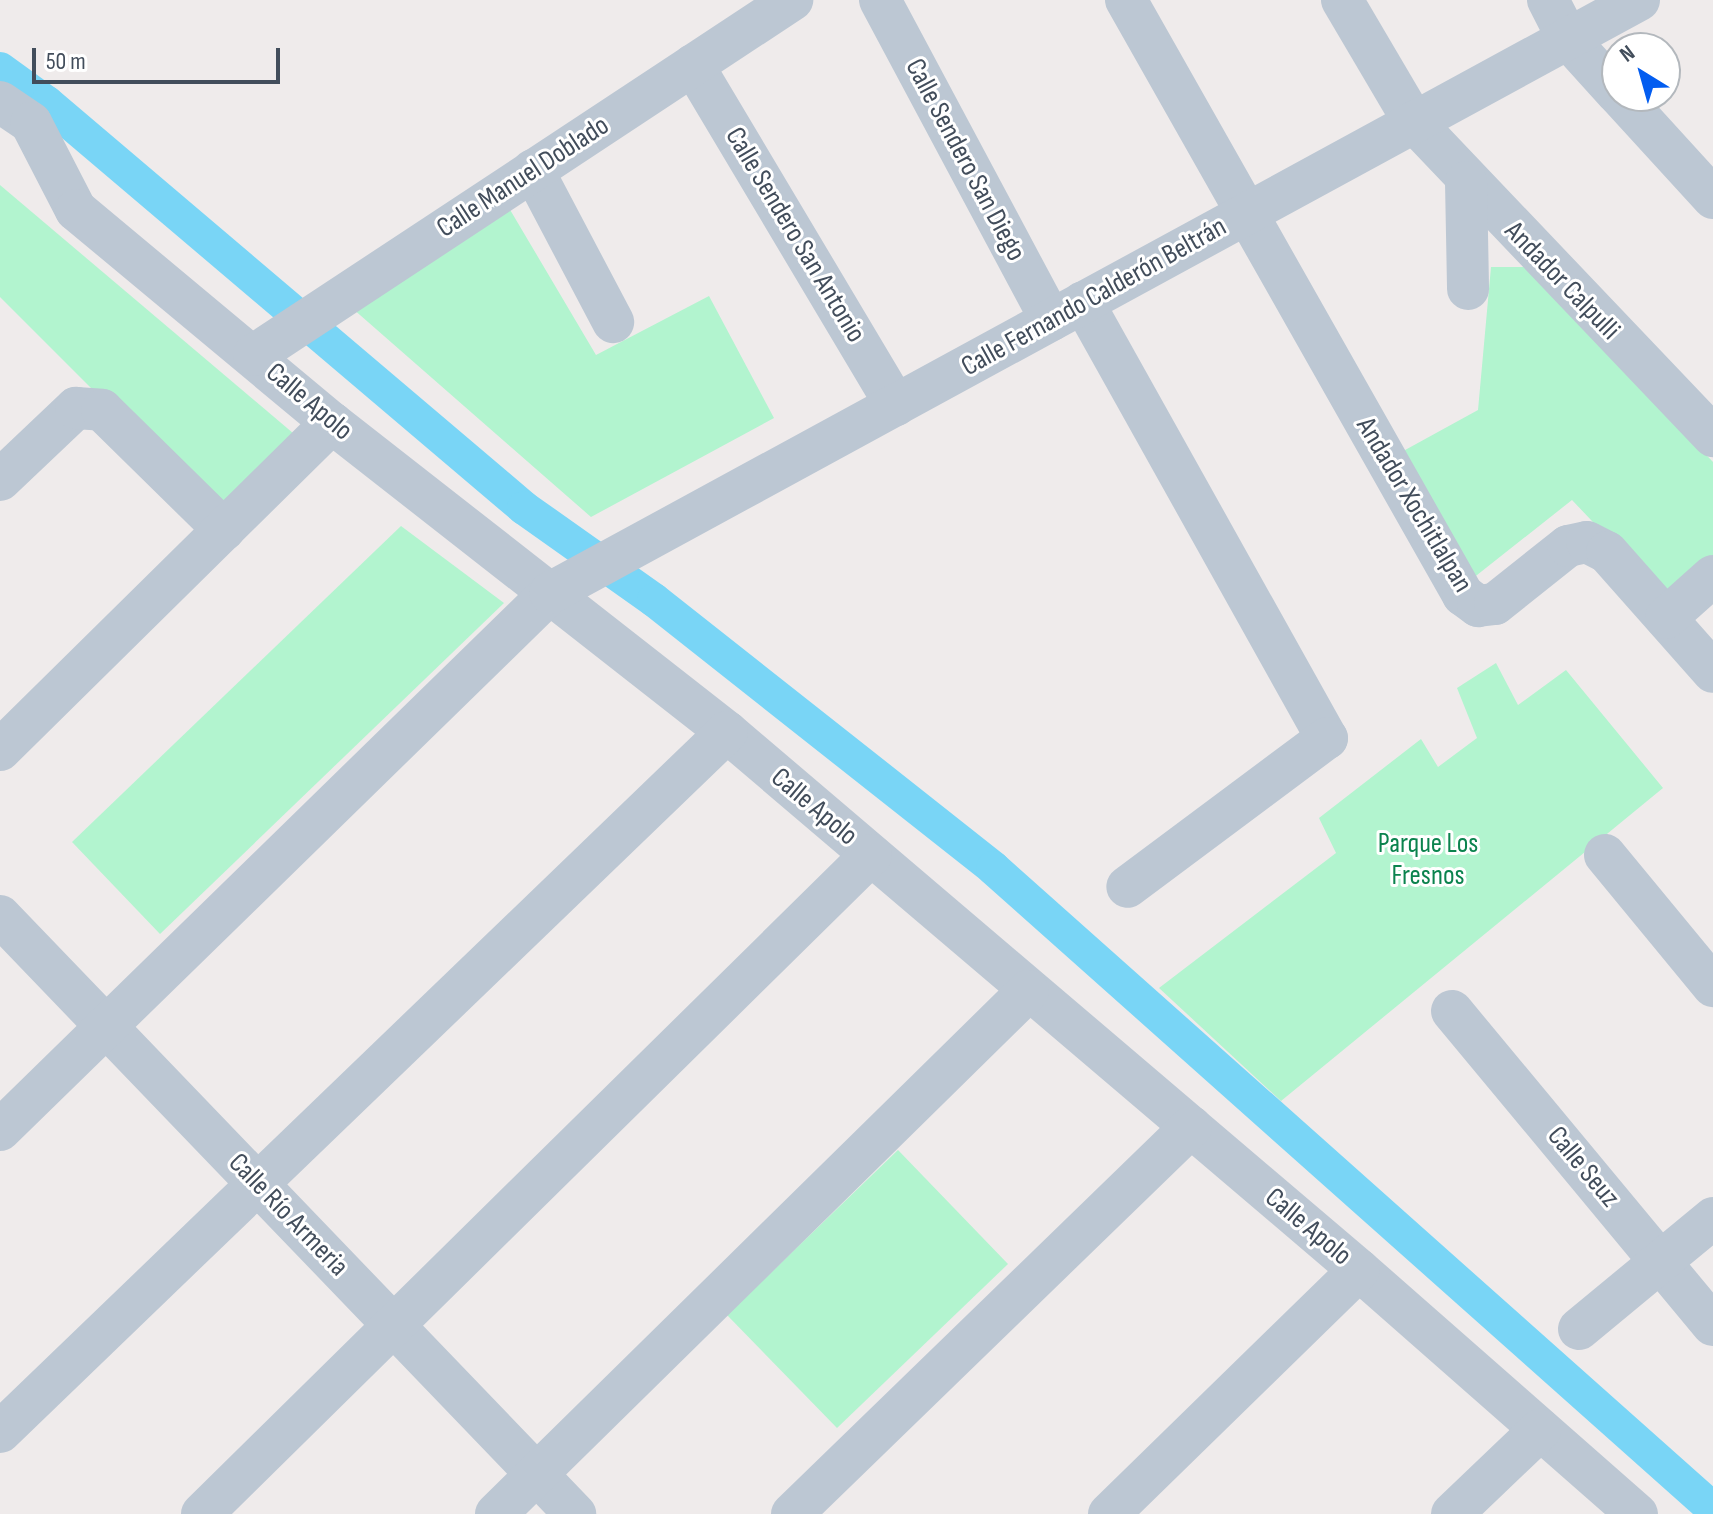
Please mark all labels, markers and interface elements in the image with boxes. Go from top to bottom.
scale bar [36,32,284,82]
north arrow [1601,32,1681,112]
text: N [1615,40,1640,68]
text: 50 m [46,47,86,76]
street label: Calle Sendero San Diego [898,53,1032,267]
street label: Calle Manuel Doblado [431,109,615,245]
street label: Calle Sendero San Antonio [718,122,872,348]
street label: Calle Fernando Calderón Beltrán [956,210,1232,384]
street label: Andador Calpulli [1497,215,1627,347]
street label: Calle Apolo [259,356,359,448]
street label: Andador Xochitlalpan [1349,411,1479,599]
street label: Calle Apolo [764,761,864,853]
park label: Parque Los Fresnos [1378,827,1478,893]
street label: Calle Seuz [1540,1120,1626,1214]
street label: Calle Río Armeria [221,1146,355,1284]
street label: Calle Apolo [1258,1181,1358,1273]

